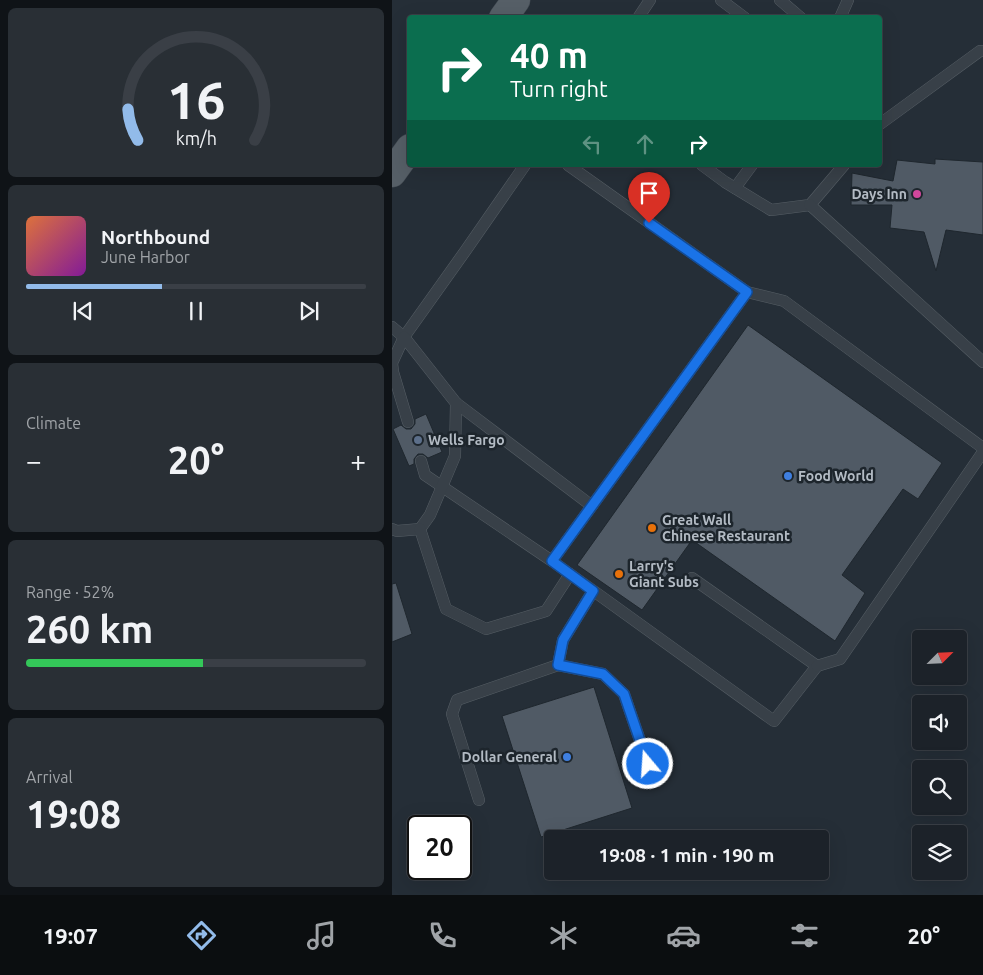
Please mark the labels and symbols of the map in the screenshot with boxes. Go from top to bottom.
pin [628,172,670,223]
place label: Days Inn [851,186,907,202]
marker: Days Inn [911,188,923,200]
place label: Wells Fargo [428,432,505,448]
marker: Wells Fargo [412,434,424,446]
place label: Food World [798,468,874,484]
marker: Food World [782,470,794,482]
place label: Great Wall Chinese Restaurant [662,512,790,544]
marker: Great Wall Chinese Restaurant [646,522,658,534]
place label: Larry's Giant Subs [629,558,699,590]
marker: Larry's Giant Subs [613,568,625,580]
north arrow [912,630,967,685]
position arrow [621,737,673,789]
place label: Dollar General [462,749,557,765]
marker: Dollar General [561,751,573,763]
speed limit sign: 20 [407,815,472,880]

